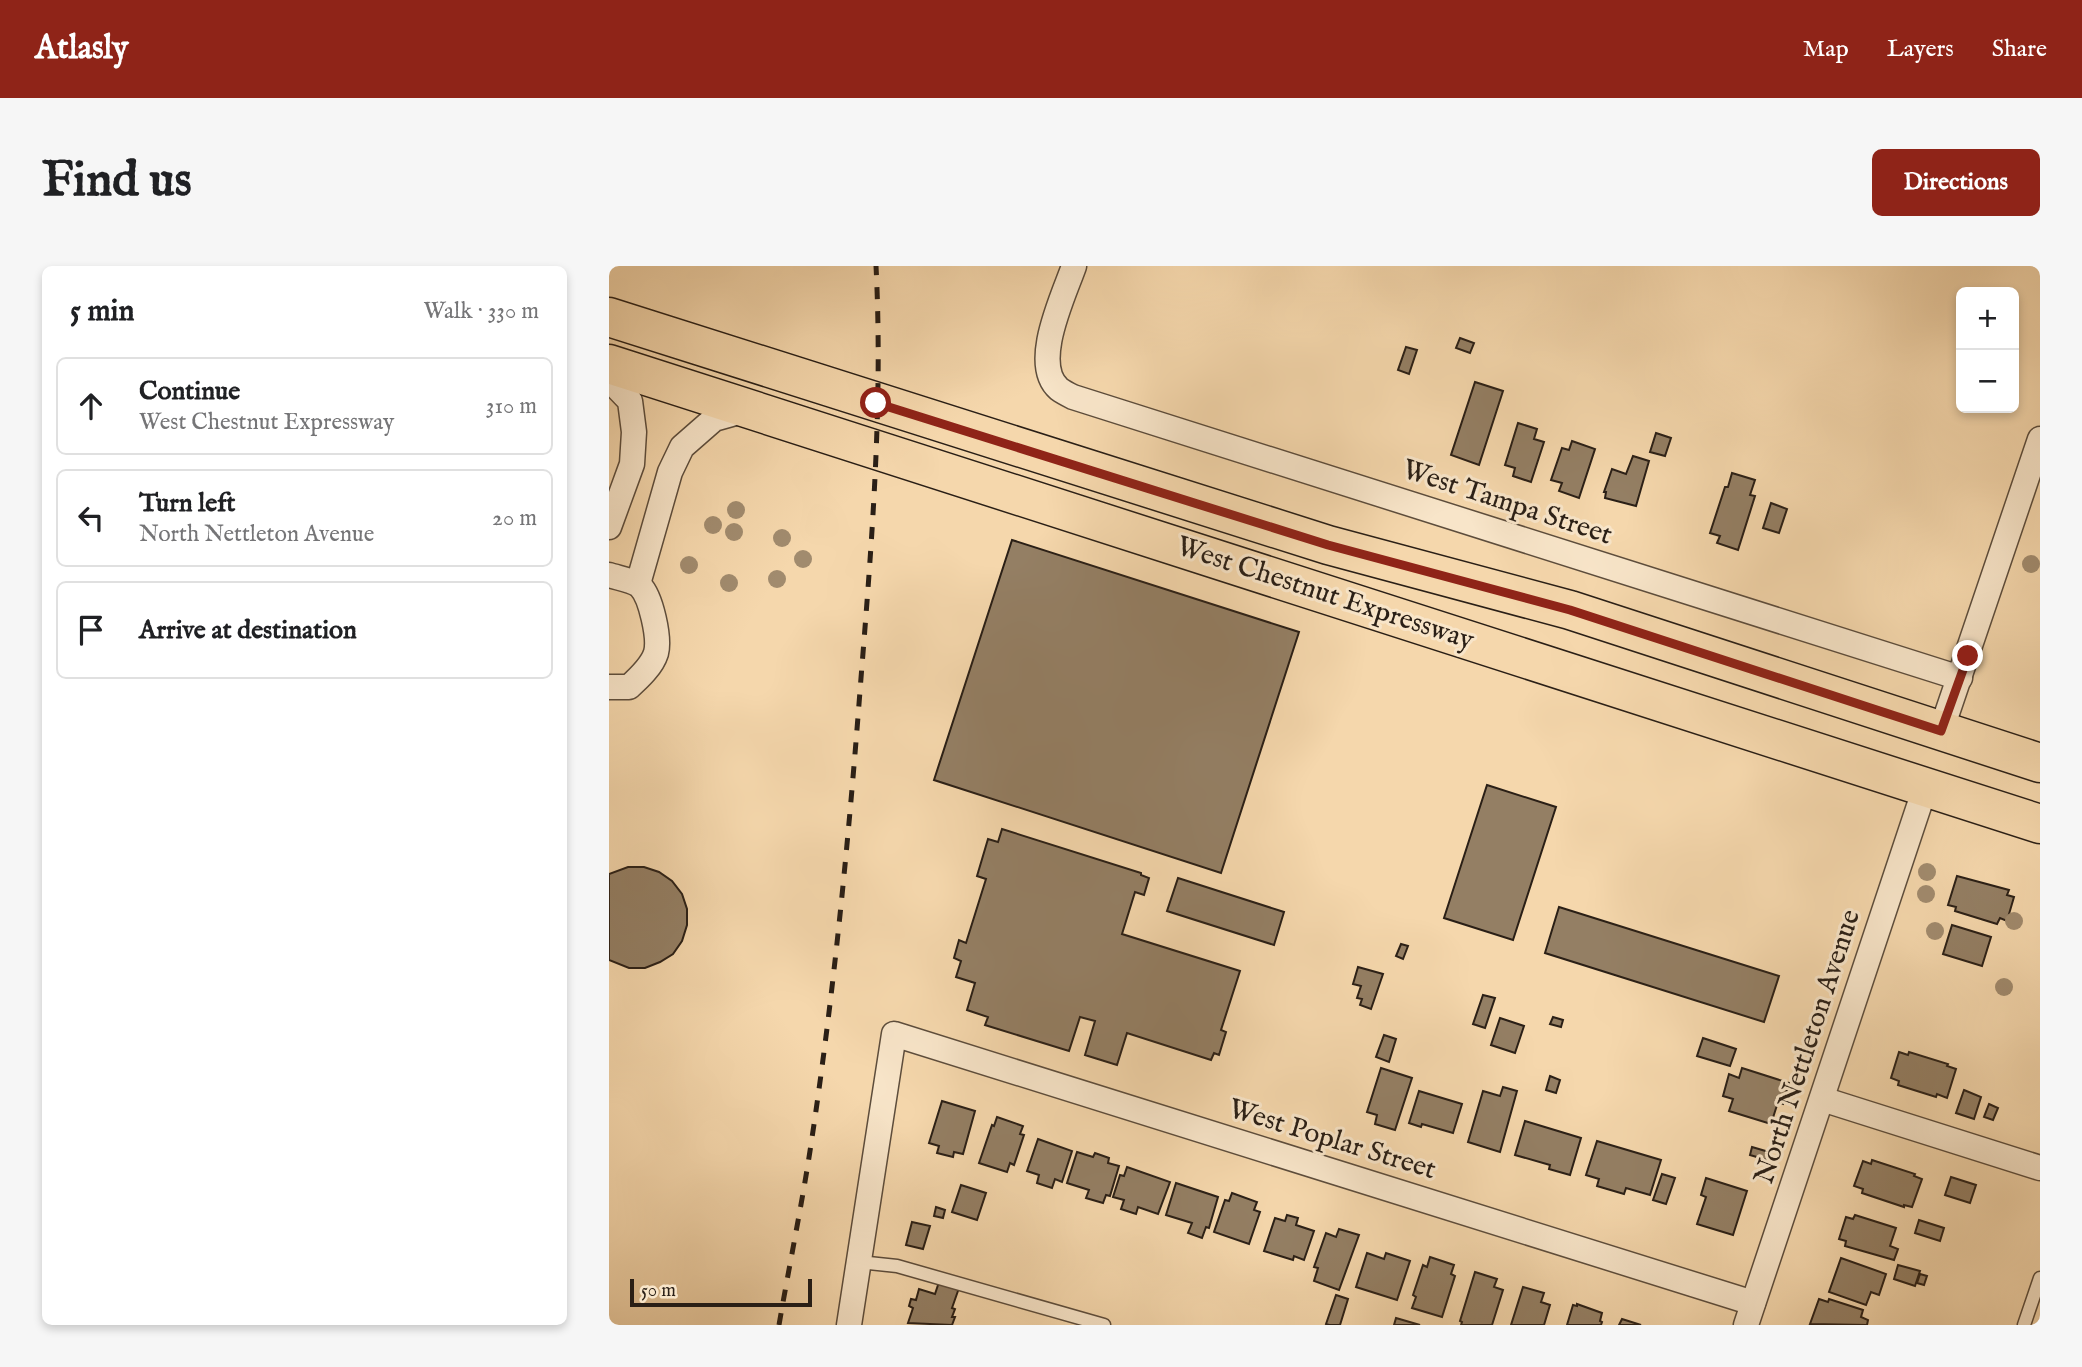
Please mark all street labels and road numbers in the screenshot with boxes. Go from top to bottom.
street label: West Tampa Street [1398,453,1617,554]
street label: West Chestnut Expressway [1172,529,1478,659]
street label: North Nettleton Avenue [1747,905,1869,1189]
street label: West Poplar Street [1224,1092,1440,1188]

